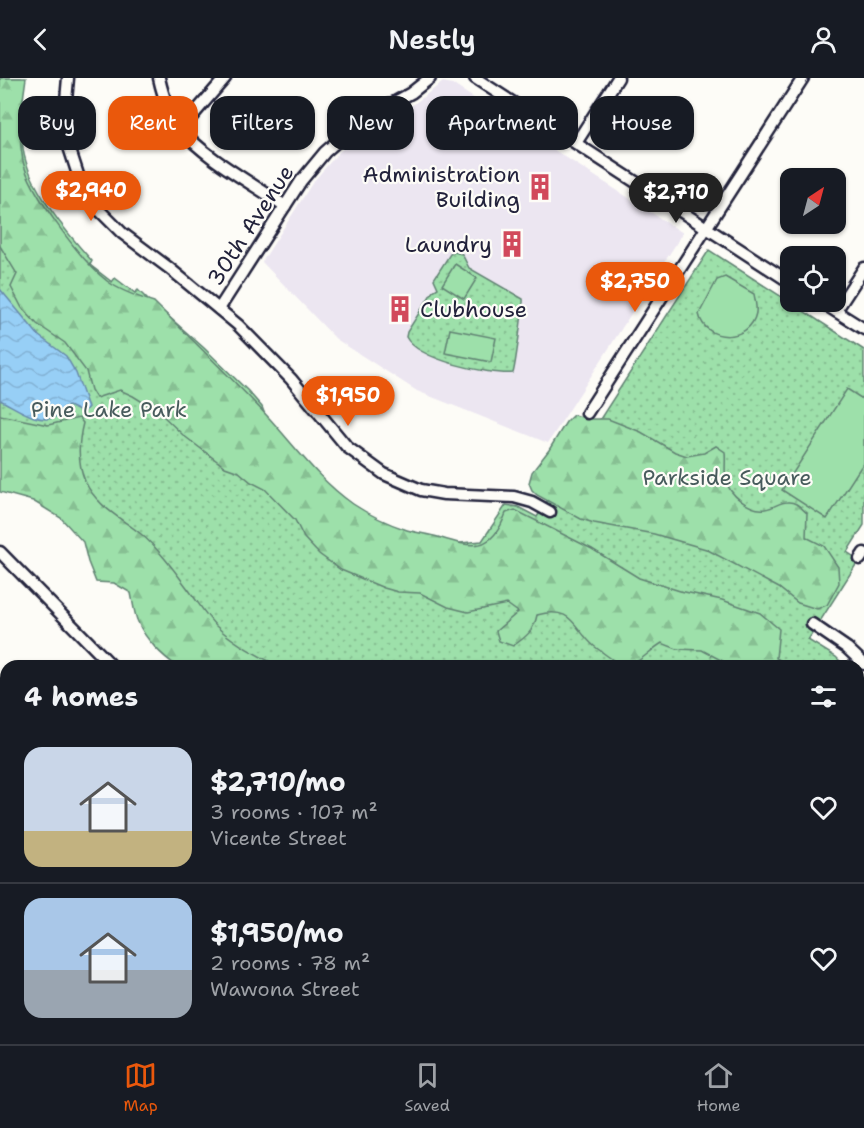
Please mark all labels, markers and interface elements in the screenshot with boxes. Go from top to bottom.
text: Nestly [388,21,476,58]
icon: back [24,23,57,56]
icon: person [807,23,840,56]
chip: Buy [18,96,96,150]
chip: Rent [108,96,198,150]
chip: Filters [210,96,315,150]
chip: New [327,96,414,150]
chip: Apartment [426,96,578,150]
chip: House [590,96,694,150]
street label: 30th Avenue [201,159,300,291]
place label: Administration Building [362,160,520,214]
north arrow [780,168,846,234]
map controls [780,168,846,312]
pin: $2,940 [42,171,140,222]
building icon: Administration Building [525,172,555,202]
pin: $2,710 [627,173,725,224]
text: $2,940 [55,177,127,203]
text: $2,710 [643,179,709,205]
building icon: Laundry [497,229,527,259]
place label: Laundry [405,230,492,259]
button: locate [780,246,846,312]
pin: $2,750 [586,262,684,313]
text: $2,750 [600,268,670,294]
building icon: Clubhouse [385,294,415,324]
place label: Clubhouse [420,295,527,324]
pin: $1,950 [299,376,397,427]
text: $1,950 [316,382,380,408]
park label: Pine Lake Park [31,395,187,424]
park label: Parkside Square [642,463,812,492]
text: 4 homes [24,679,138,714]
icon: filters [807,680,840,713]
text: $2,710/mo [210,764,346,799]
icon: home [72,771,144,843]
icon: heart [807,791,840,824]
text: 3 rooms · 107 m² [210,799,378,825]
text: Vicente Street [210,825,347,851]
text: $1,950/mo [210,915,344,950]
icon: home [72,922,144,994]
icon: heart [807,942,840,975]
text: 2 rooms · 78 m² [210,950,370,976]
text: Wawona Street [210,976,360,1002]
tab: Map [123,1059,158,1116]
tab: Saved [404,1059,450,1116]
tab: Home [697,1059,741,1116]

